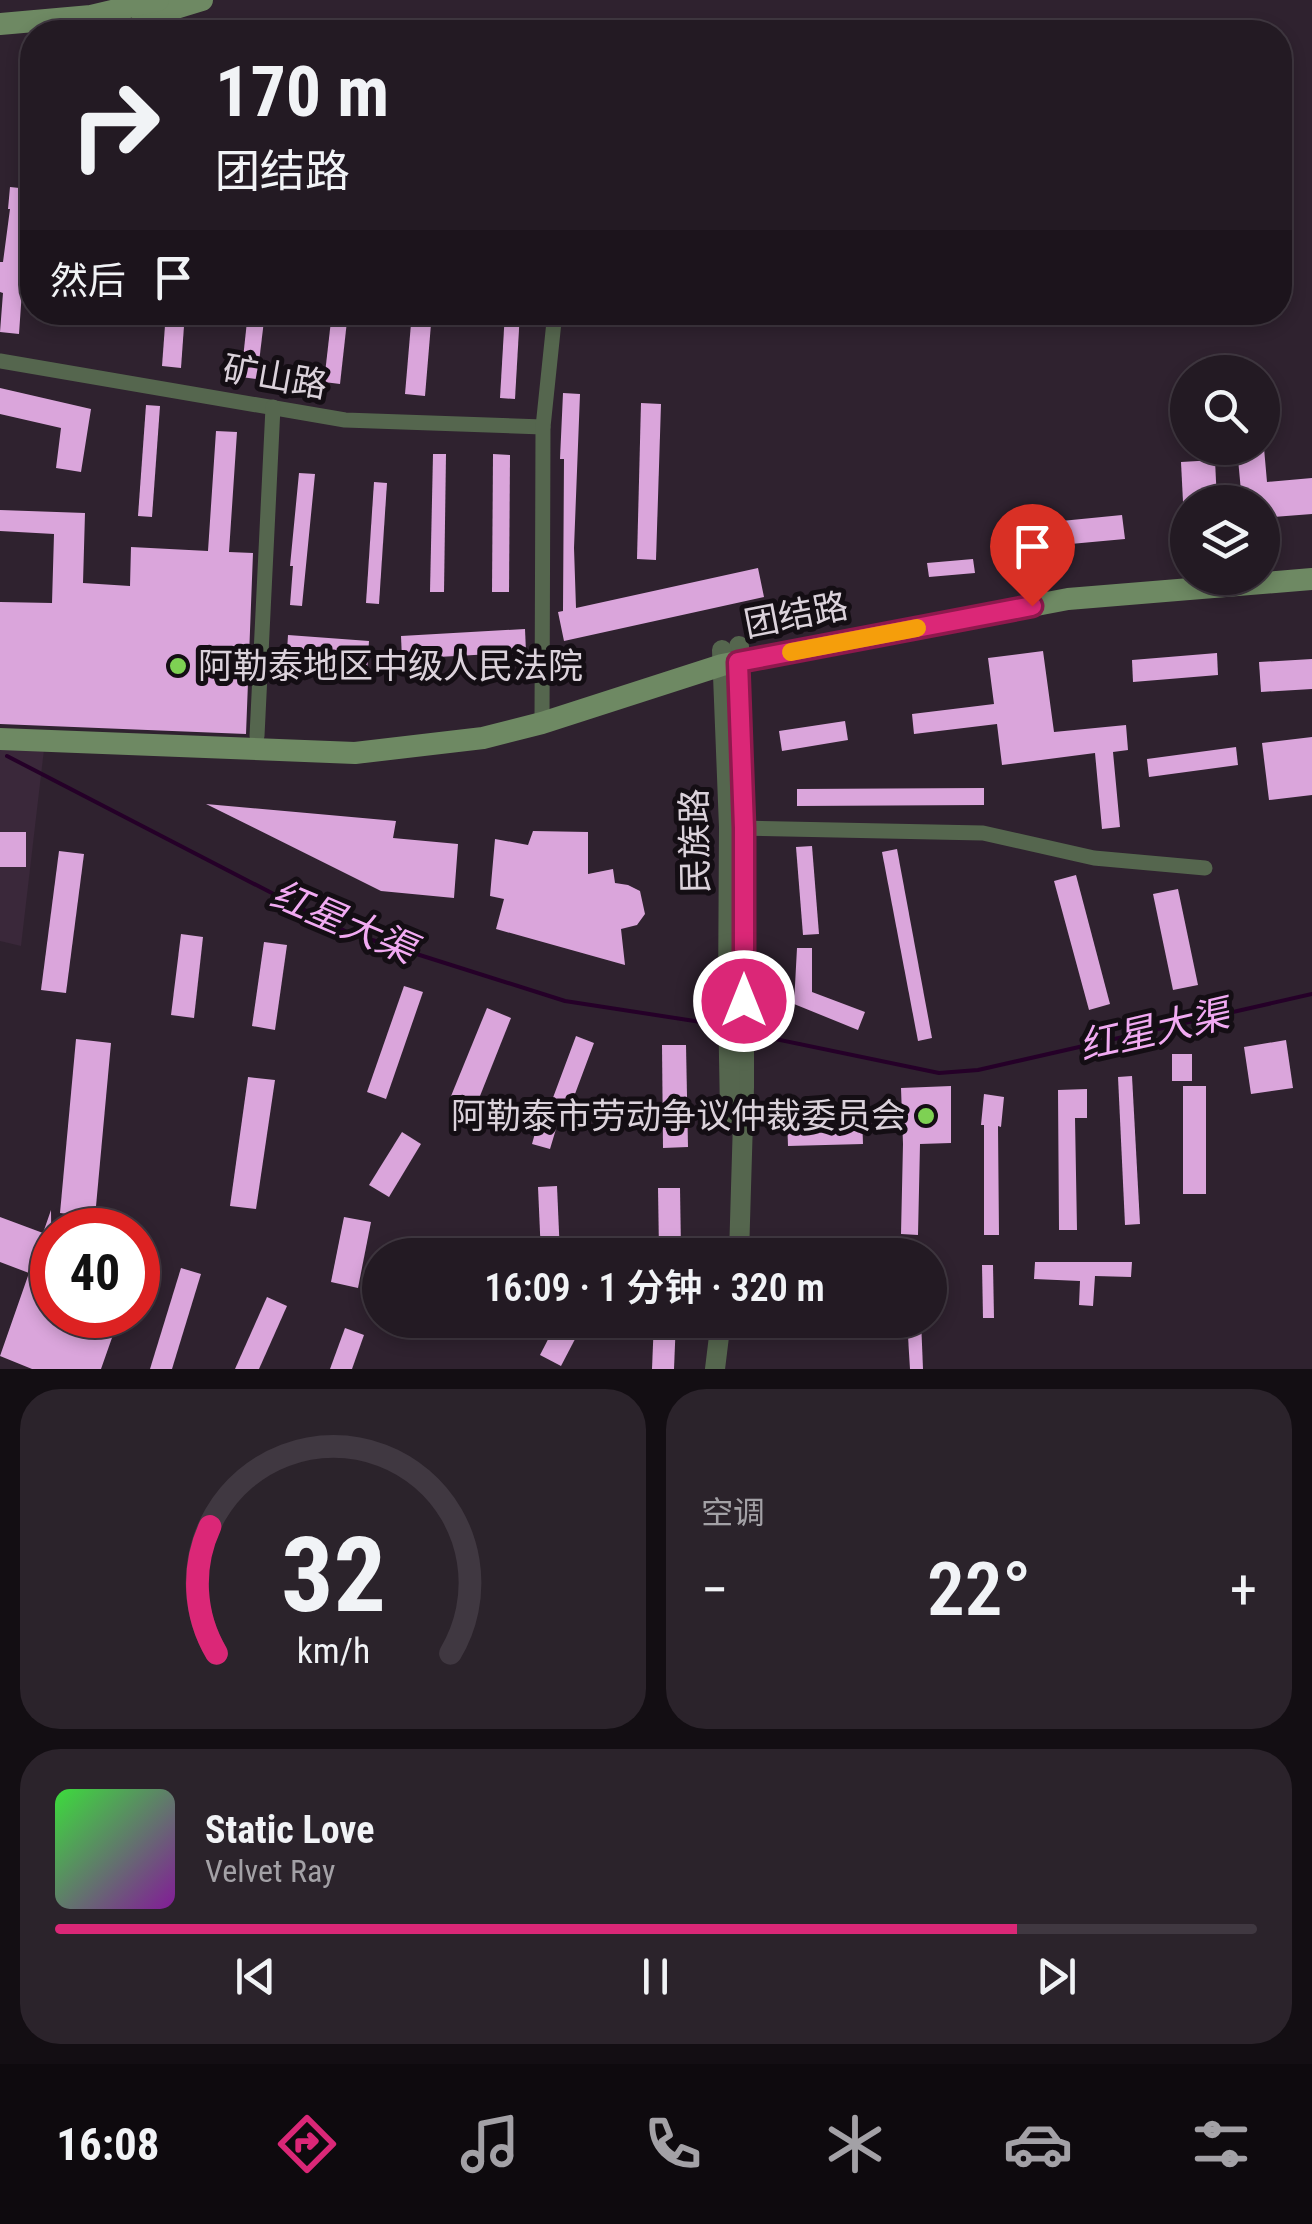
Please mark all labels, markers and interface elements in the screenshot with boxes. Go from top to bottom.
text: 170 m [215,51,389,133]
icon: right [50,60,180,190]
text: 团结路 [215,145,350,198]
icon: arrive [146,250,201,305]
text: 然后 [50,259,126,303]
street label: 矿山路 [220,348,330,407]
map controls [1170,355,1280,595]
button: search [1170,355,1280,465]
button: layers [1170,485,1280,595]
pin [990,504,1075,607]
icon: arrive [1005,519,1060,574]
street label: 团结路 [741,585,852,646]
place label: 阿勒泰地区中级人民法院 [198,646,583,687]
marker: 阿勒泰地区中级人民法院 [167,655,189,677]
street label: 民族路 [674,788,717,894]
water label: 红星大渠 [264,872,426,974]
position arrow [692,949,796,1053]
water label: 红星大渠 [1075,990,1238,1069]
place label: 阿勒泰市劳动争议仲裁委员会 [451,1096,906,1137]
marker: 阿勒泰市劳动争议仲裁委员会 [915,1105,937,1127]
speed limit sign: 40 [30,1208,160,1338]
text: 16:09 · 1 分钟 · 320 m [484,1266,825,1310]
text: 空调 [701,1494,765,1532]
text: 32 [280,1515,386,1636]
text: 22° [927,1545,1031,1633]
text: − [701,1558,729,1622]
text: + [1230,1558,1257,1622]
text: km/h [296,1630,370,1672]
text: Static Love [205,1808,374,1852]
text: Velvet Ray [205,1852,335,1890]
icon: previous [228,1949,283,2004]
icon: pause [628,1949,683,2004]
icon: next [1029,1949,1084,2004]
icon: directions [272,2109,342,2179]
icon: music [455,2109,525,2179]
icon: phone [638,2109,708,2179]
icon: climate [820,2109,890,2179]
icon: car [1003,2109,1073,2179]
icon: filters [1186,2109,1256,2179]
text: 16:08 [56,2118,160,2171]

